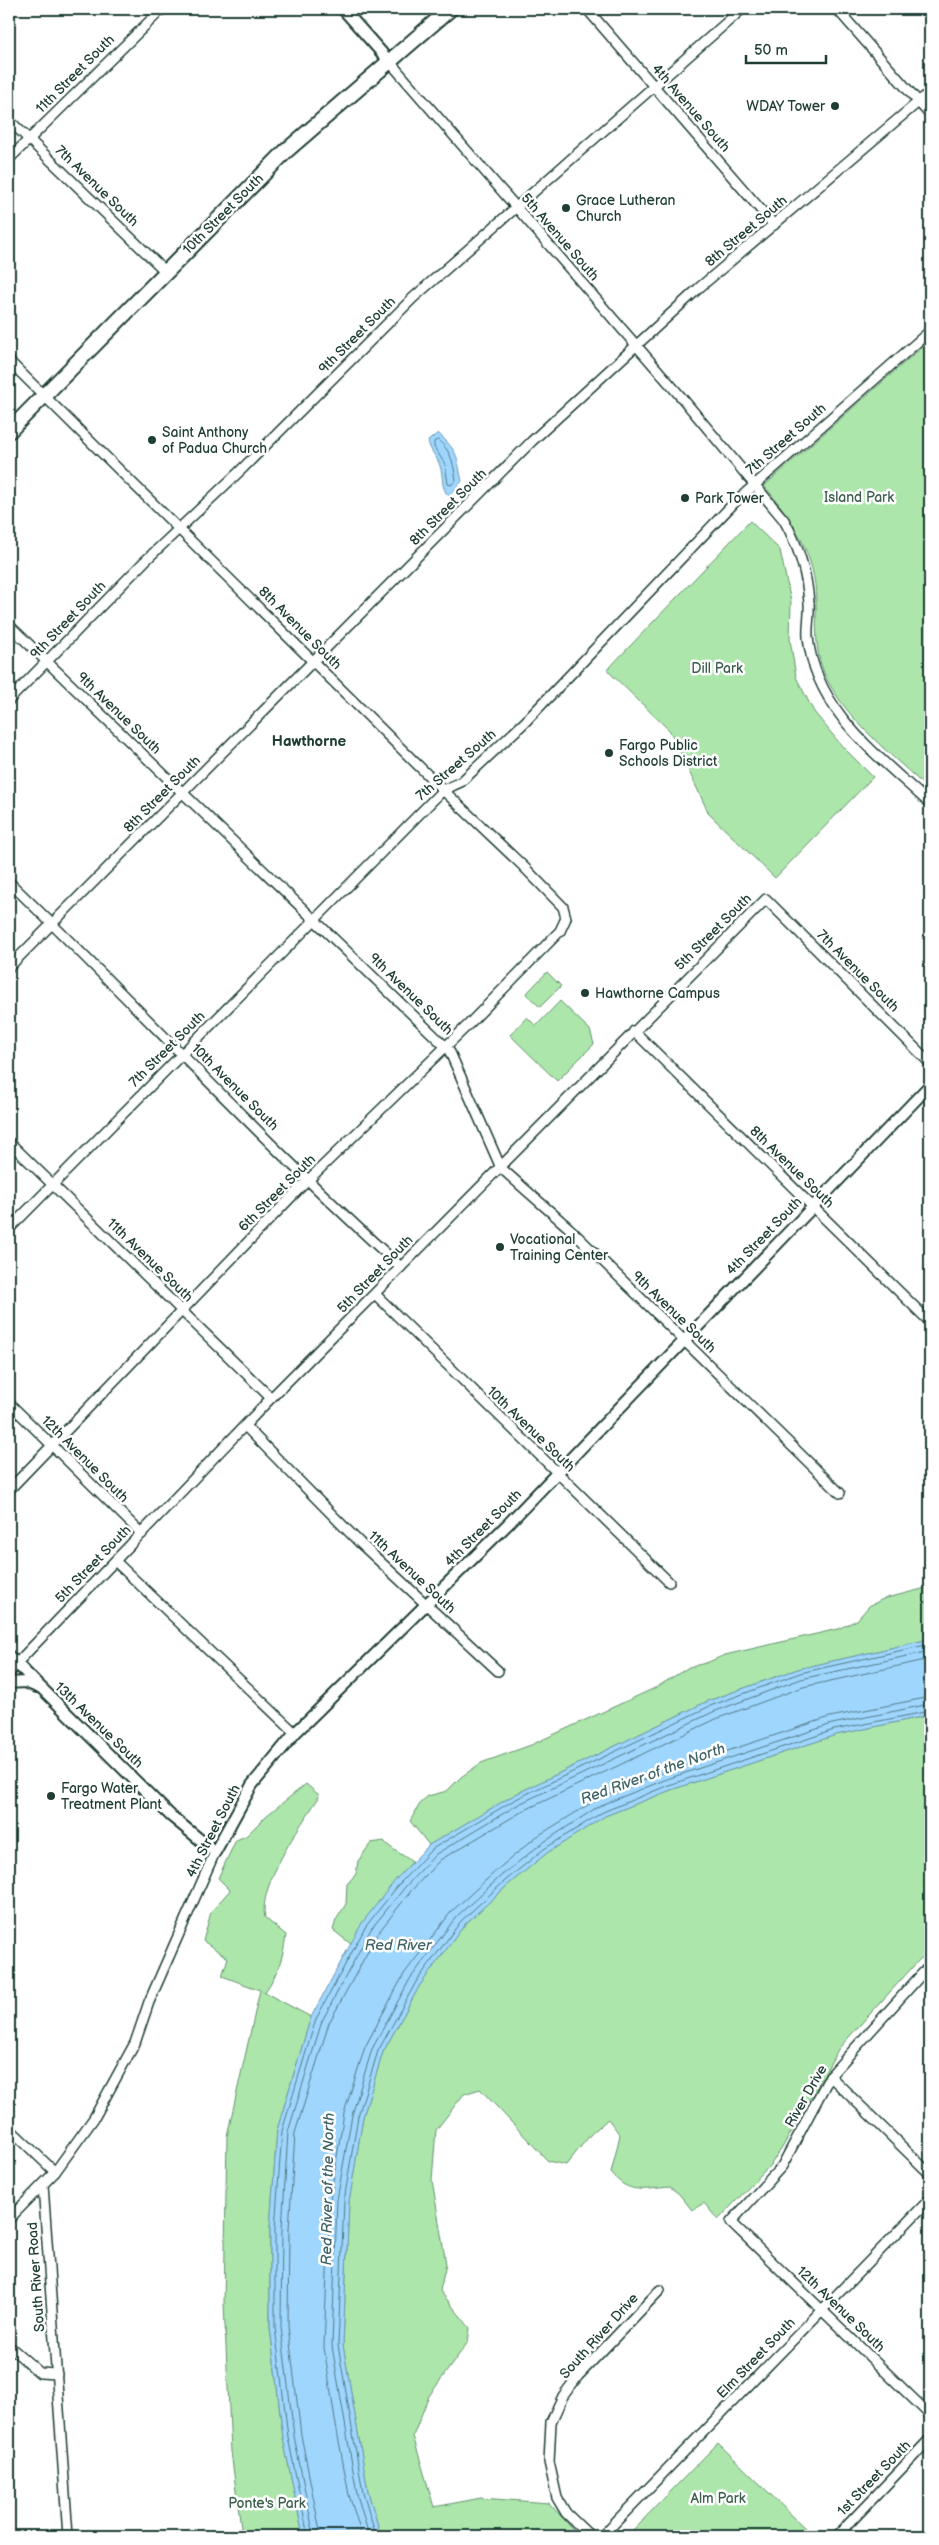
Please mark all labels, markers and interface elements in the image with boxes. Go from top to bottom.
street label: 11th Street South [32,31,118,117]
scale bar [746,32,826,64]
text: 50 m [754,41,788,60]
street label: 4th Avenue South [648,61,734,156]
place label: WDAY Tower [746,98,826,115]
marker: WDAY Tower [829,100,841,112]
street label: 7th Avenue South [52,142,142,230]
street label: 10th Street South [179,170,267,258]
street label: 5th Avenue South [517,190,603,284]
place label: Grace Lutheran Church [576,192,676,225]
street label: 8th Street South [702,192,791,270]
marker: Grace Lutheran Church [560,202,572,214]
street label: 9th Street South [315,293,399,377]
street label: 7th Street South [743,399,830,478]
place label: Saint Anthony of Padua Church [162,424,267,457]
marker: Saint Anthony of Padua Church [146,434,158,446]
street label: 8th Street South [406,465,490,549]
park label: Island Park [824,489,894,506]
place label: Park Tower [695,490,765,507]
marker: Park Tower [679,492,691,504]
street label: 9th Street South [27,577,110,662]
street label: 8th Avenue South [255,583,345,673]
park label: Dill Park [691,660,743,677]
street label: 9th Avenue South [73,669,165,758]
street label: 7th Street South [413,725,500,804]
district label: Hawthorne [272,732,347,751]
place label: Fargo Public Schools District [619,737,718,770]
marker: Fargo Public Schools District [603,747,615,759]
street label: 8th Street South [120,752,204,836]
street label: 5th Street South [671,890,755,974]
street label: 7th Avenue South [813,926,903,1016]
street label: 9th Avenue South [365,950,457,1039]
place label: Hawthorne Campus [595,985,720,1002]
marker: Hawthorne Campus [579,987,591,999]
street label: 7th Street South [125,1007,209,1091]
street label: 10th Avenue South [188,1040,282,1134]
street label: 8th Avenue South [746,1122,838,1212]
street label: 6th Street South [235,1151,319,1235]
street label: 4th Street South [722,1193,806,1279]
street label: 11th Avenue South [103,1215,197,1306]
street label: 5th Street South [334,1231,417,1316]
place label: Vocational Training Center [510,1231,609,1264]
marker: Vocational Training Center [494,1241,506,1253]
street label: 9th Avenue South [628,1268,720,1357]
street label: 10th Avenue South [483,1383,579,1476]
street label: 12th Avenue South [38,1412,132,1506]
street label: 4th Street South [441,1486,525,1570]
street label: 5th Street South [52,1521,135,1606]
street label: 11th Avenue South [365,1527,459,1617]
street label: 13th Avenue South [51,1678,147,1772]
water label: Red River of the North [578,1739,728,1809]
place label: Fargo Water Treatment Plant [61,1780,163,1813]
street label: 4th Street South [182,1781,244,1880]
marker: Fargo Water Treatment Plant [45,1790,57,1802]
water label: Red River [365,1936,433,1955]
street label: River Drive [781,2062,831,2130]
water label: Red River of the North [317,2113,339,2265]
street label: South River Road [24,2221,48,2333]
street label: 12th Avenue South [793,2263,889,2356]
street label: South River Drive [556,2290,642,2382]
street label: Elm Street South [713,2314,799,2402]
street label: 1st Street South [834,2437,914,2519]
park label: Alm Park [690,2490,746,2507]
park label: Ponte's Park [228,2495,306,2512]

